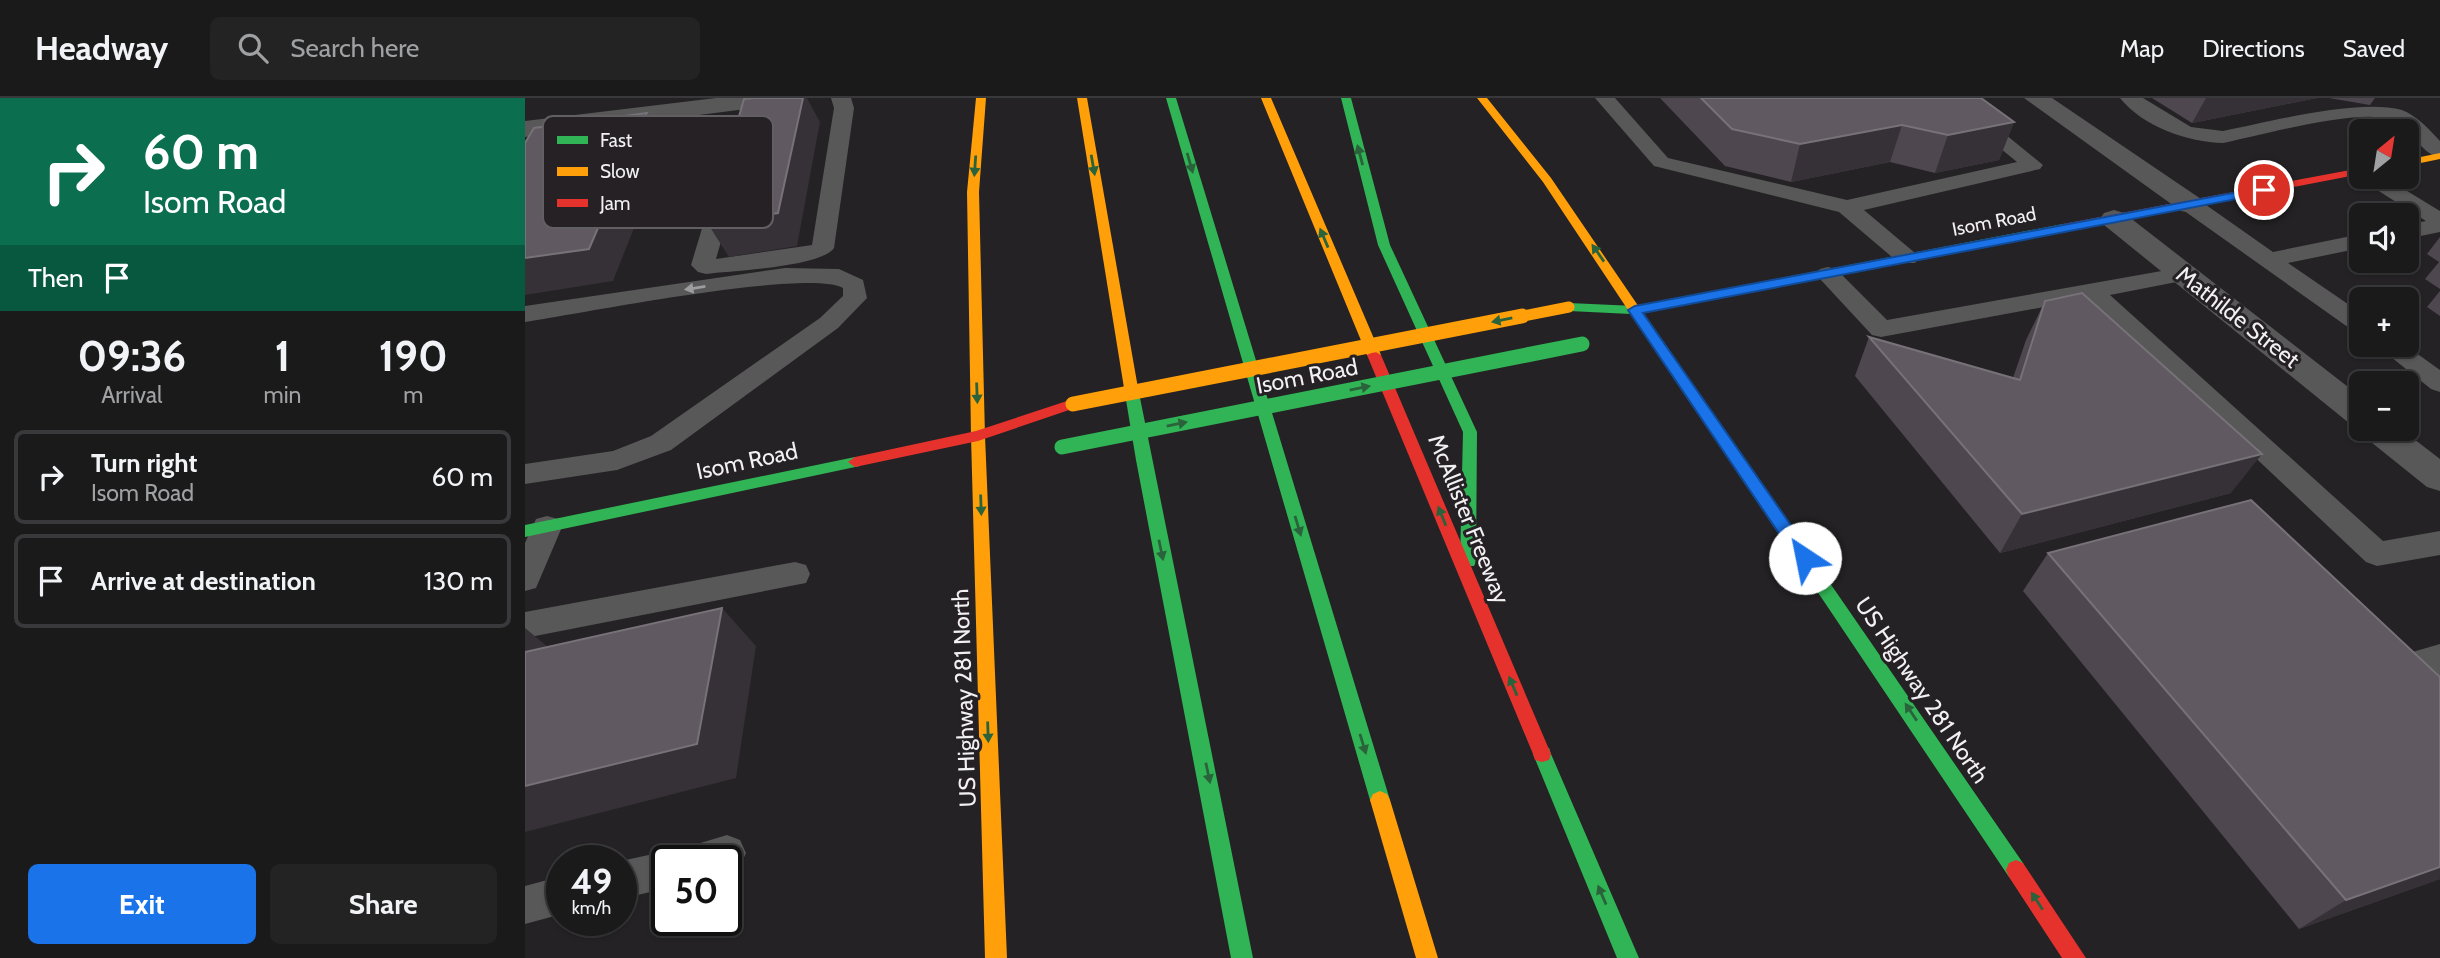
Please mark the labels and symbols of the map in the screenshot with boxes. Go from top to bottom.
legend [543,116,773,228]
north arrow [2349,119,2419,189]
text: Fast [600,129,633,152]
one-way arrow [1354,144,1364,165]
one-way arrow [1186,153,1196,174]
one-way arrow [1088,154,1099,176]
one-way arrow [969,155,980,177]
text: Slow [600,160,640,183]
pin [2234,160,2294,220]
text: Jam [599,192,630,215]
street label: Isom Road [1950,202,2038,241]
one-way arrow [1319,227,1330,248]
one-way arrow [1591,244,1605,262]
street label: Mathilde Street [2171,260,2305,374]
one-way arrow [684,283,706,294]
one-way arrow [1491,314,1513,325]
street label: Isom Road [1254,352,1360,400]
one-way arrow [971,383,982,405]
one-way arrow [1349,383,1371,394]
one-way arrow [1166,419,1188,430]
street label: McAllister Freeway [1422,430,1516,608]
street label: Isom Road [694,437,800,485]
one-way arrow [975,494,986,516]
one-way arrow [1437,505,1448,526]
one-way arrow [1294,516,1304,537]
position arrow [1768,521,1842,595]
one-way arrow [1156,539,1167,561]
street label: US Highway 281 North [946,588,982,808]
street label: US Highway 281 North [1849,592,1995,788]
one-way arrow [1508,675,1519,696]
one-way arrow [1904,702,1917,722]
one-way arrow [983,721,994,743]
one-way arrow [1359,734,1369,755]
one-way arrow [1203,762,1214,784]
speed limit sign: 50 [651,845,742,936]
one-way arrow [1596,885,1608,905]
one-way arrow [2031,891,2044,911]

